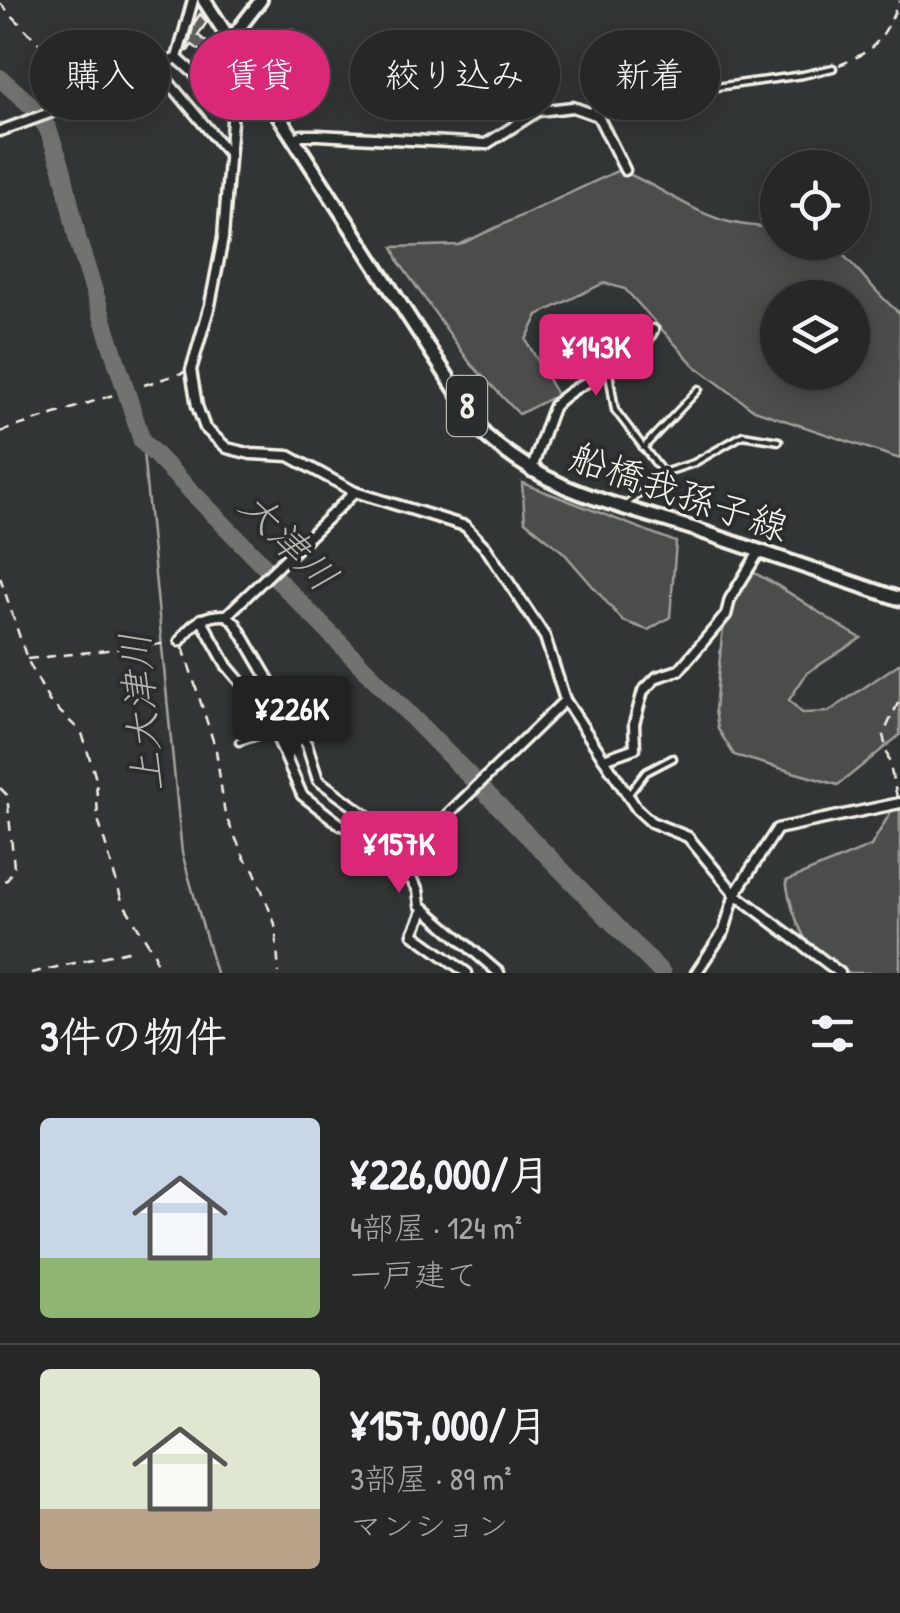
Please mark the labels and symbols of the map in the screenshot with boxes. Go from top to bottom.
pin: ¥143K [526,314,666,399]
road number: 8 [447,376,487,436]
street label: 船橋我孫子線 [563,429,796,553]
water label: 大津川 [229,478,351,602]
water label: 上大津川 [106,630,174,794]
pin: ¥226K [222,676,362,761]
pin: ¥157K [329,811,469,896]

